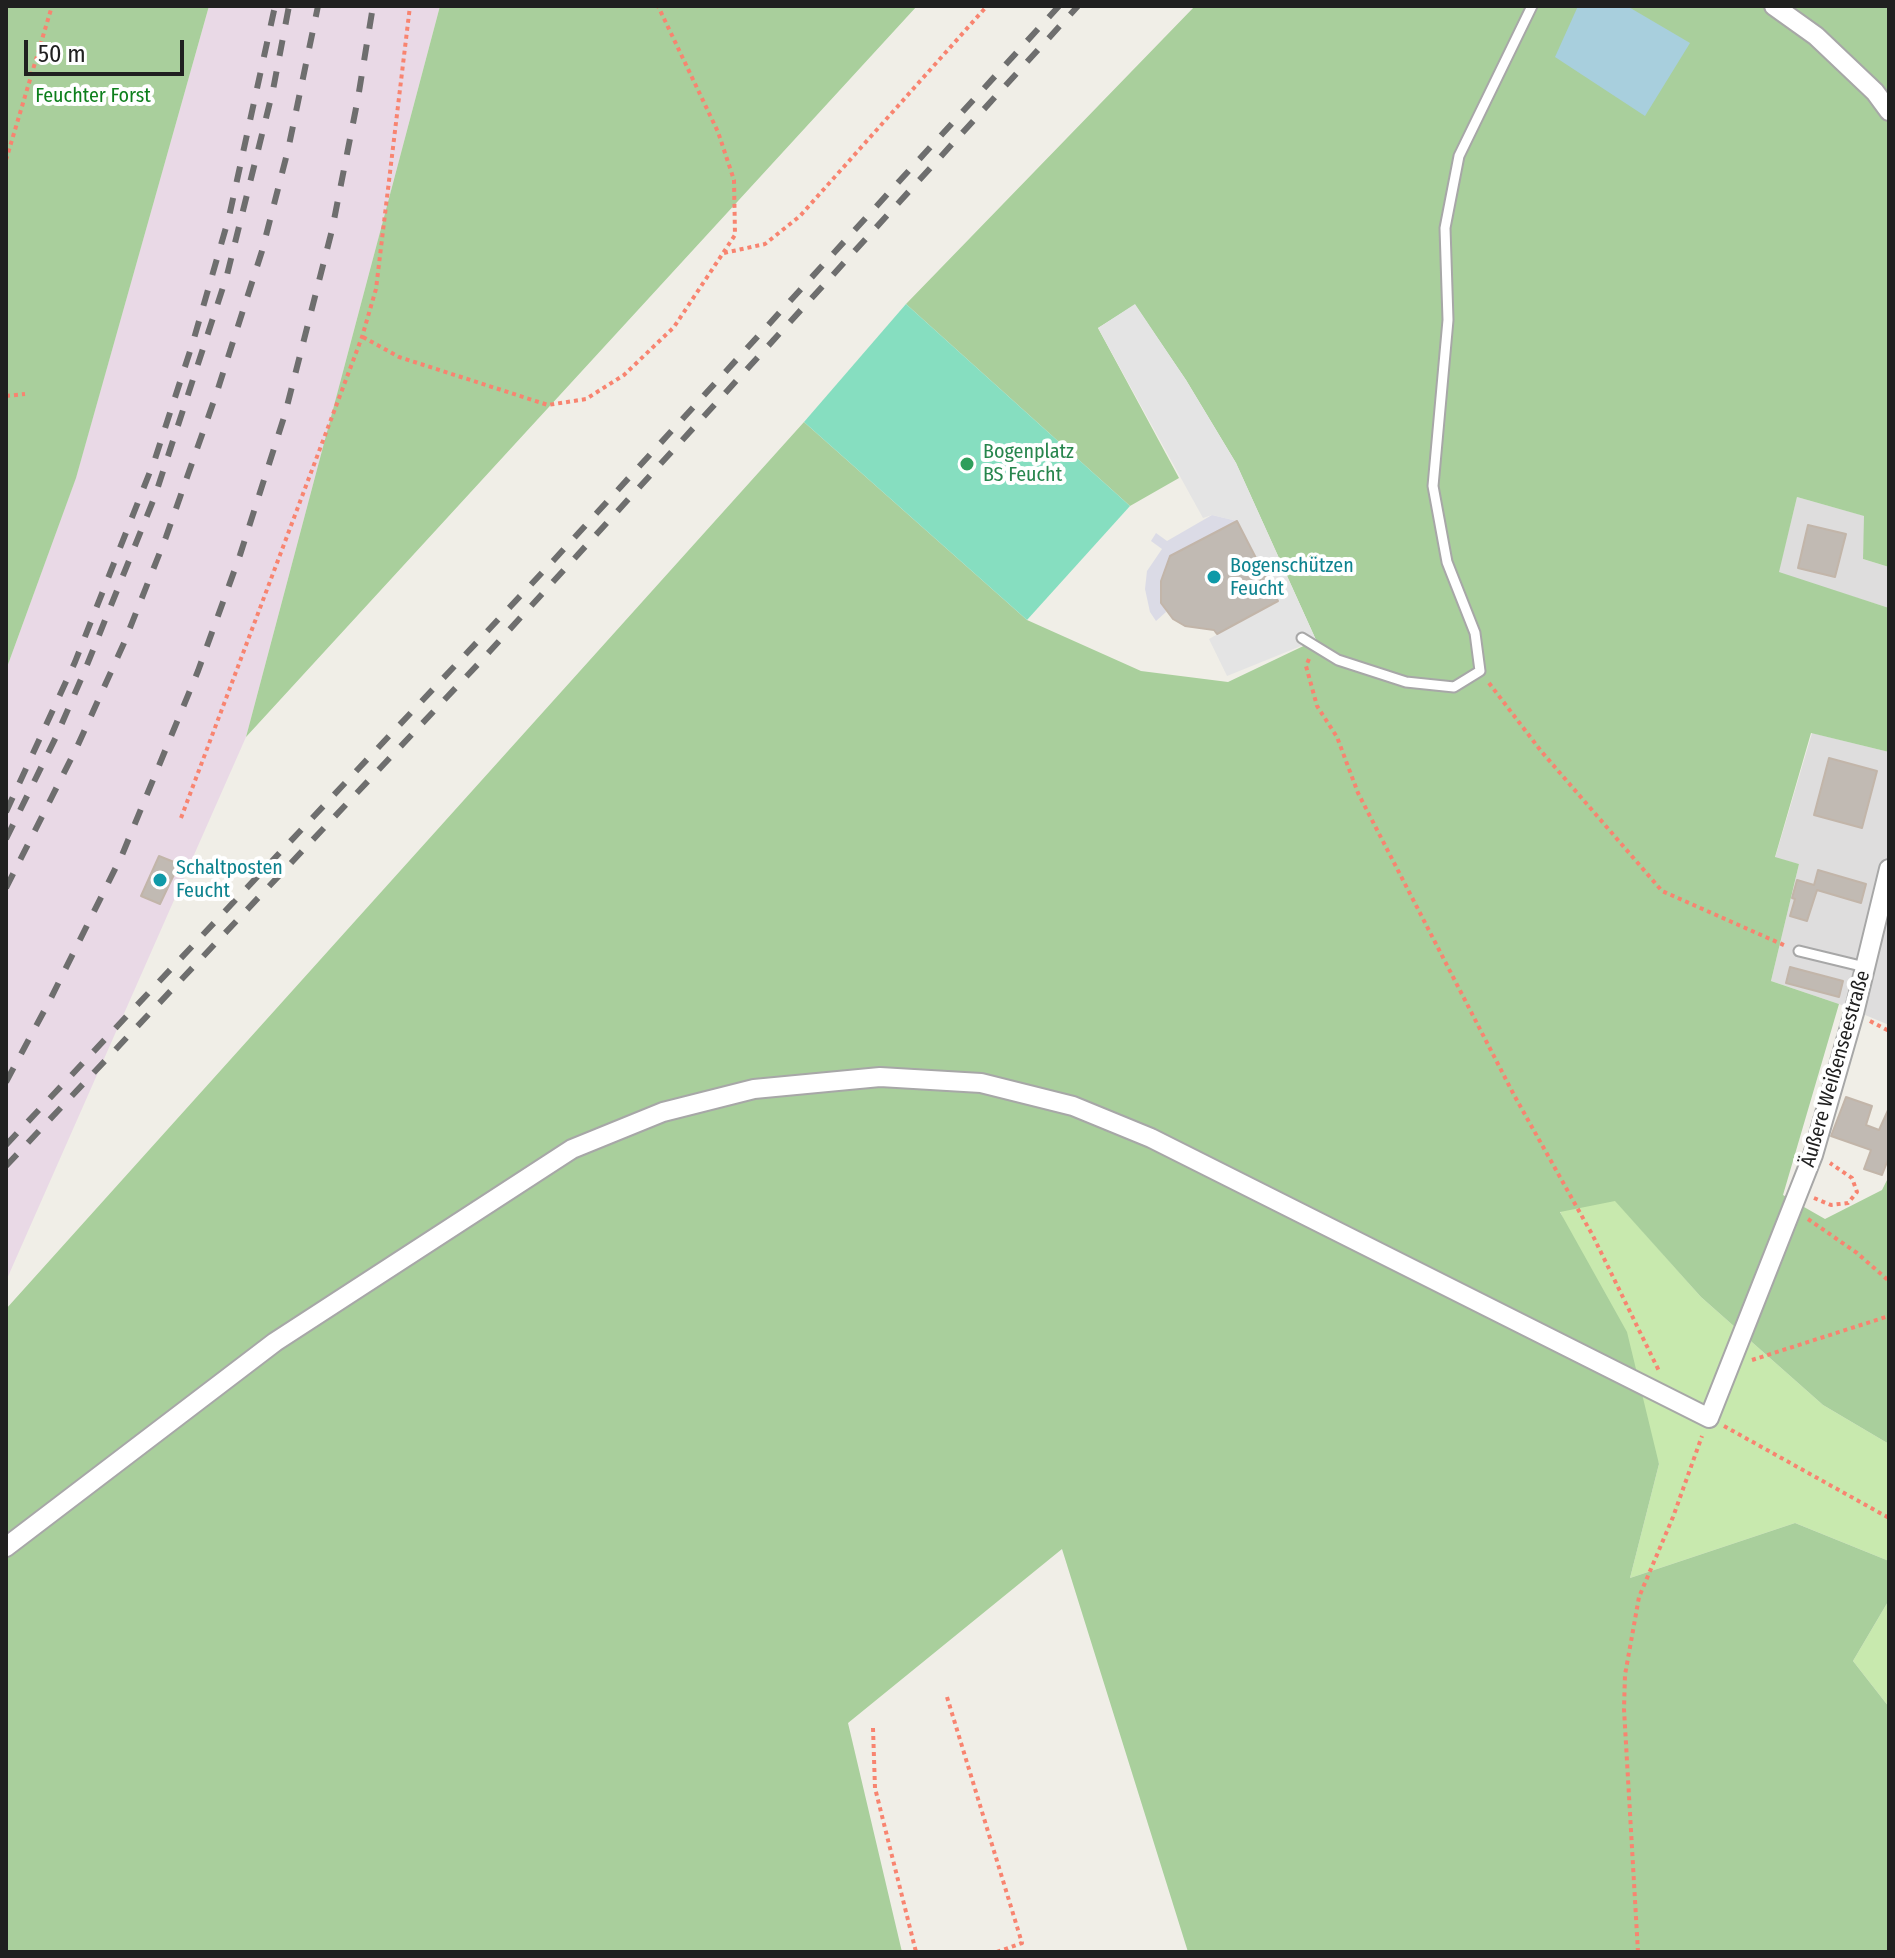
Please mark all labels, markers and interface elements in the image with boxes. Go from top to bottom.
scale bar [28,24,188,74]
text: 50 m [38,40,86,68]
park label: Feuchter Forst [35,84,151,108]
place label: Bogenplatz BS Feucht [983,440,1074,487]
marker: Bogenplatz BS Feucht [958,455,976,473]
place label: Bogenschützen Feucht [1230,554,1354,601]
marker: Bogenschützen Feucht [1205,568,1223,586]
place label: Schaltposten Feucht [176,856,283,903]
marker: Schaltposten Feucht [151,871,169,889]
street label: Äußere Weißenseestraße [1796,968,1876,1170]

